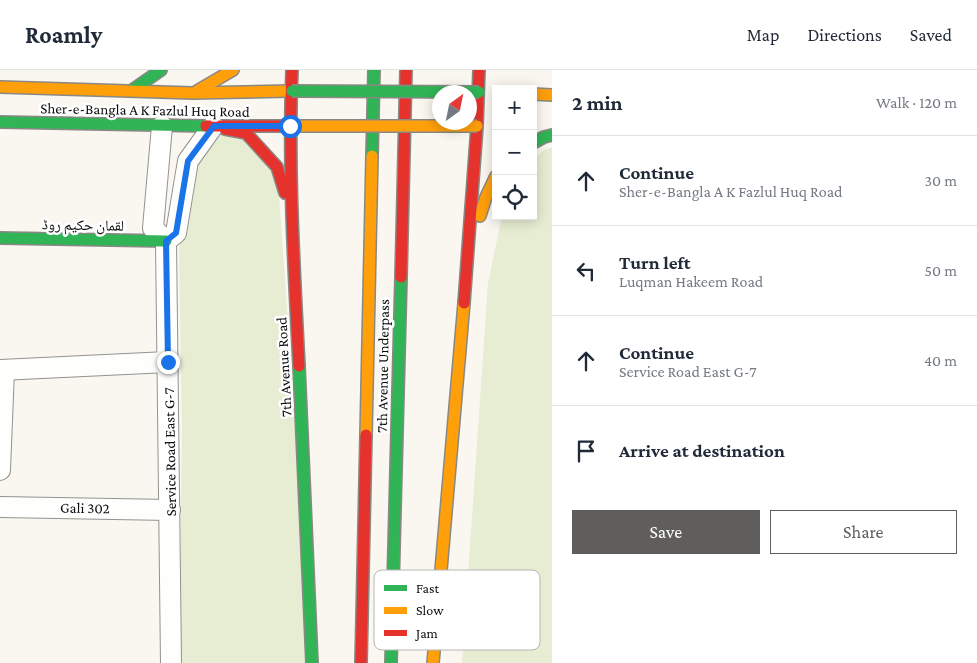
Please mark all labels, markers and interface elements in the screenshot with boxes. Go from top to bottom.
text: Roamly [25,21,102,48]
text: Map [747,25,779,45]
text: Directions [807,25,882,45]
text: Saved [910,25,952,45]
north arrow [432,85,477,130]
map controls [492,85,537,220]
button: + [492,85,537,130]
text: 2 min [572,91,623,115]
text: Walk · 120 m [876,94,957,111]
street label: Sher-e-Bangla A K Fazlul Huq Road [40,100,250,121]
route start [279,115,302,138]
button: − [492,130,537,175]
text: Continue [619,162,694,183]
icon: ahead [572,167,600,195]
text: 30 m [925,172,957,189]
button: locate [492,175,537,220]
text: Sher-e-Bangla A K Fazlul Huq Road [619,183,842,200]
street label: لقمان حکیم روڈ [42,216,124,236]
text: Turn left [619,252,691,273]
icon: left [572,257,600,285]
text: 50 m [925,262,957,279]
text: Luqman Hakeem Road [619,273,763,290]
street label: 7th Avenue Underpass [374,299,393,433]
street label: 7th Avenue Road [273,317,295,417]
text: Continue [619,342,694,363]
icon: ahead [572,347,600,375]
route end [157,351,180,374]
text: 40 m [924,352,957,369]
text: Service Road East G-7 [619,363,757,380]
street label: Service Road East G-7 [161,387,179,517]
icon: arrive [572,437,600,465]
text: Arrive at destination [619,440,785,461]
street label: Gali 302 [60,500,110,516]
button: Save [572,510,760,554]
button: Share [770,510,957,554]
legend [374,570,540,650]
text: Fast [416,580,440,596]
text: Slow [416,602,444,618]
text: Jam [414,625,438,641]

